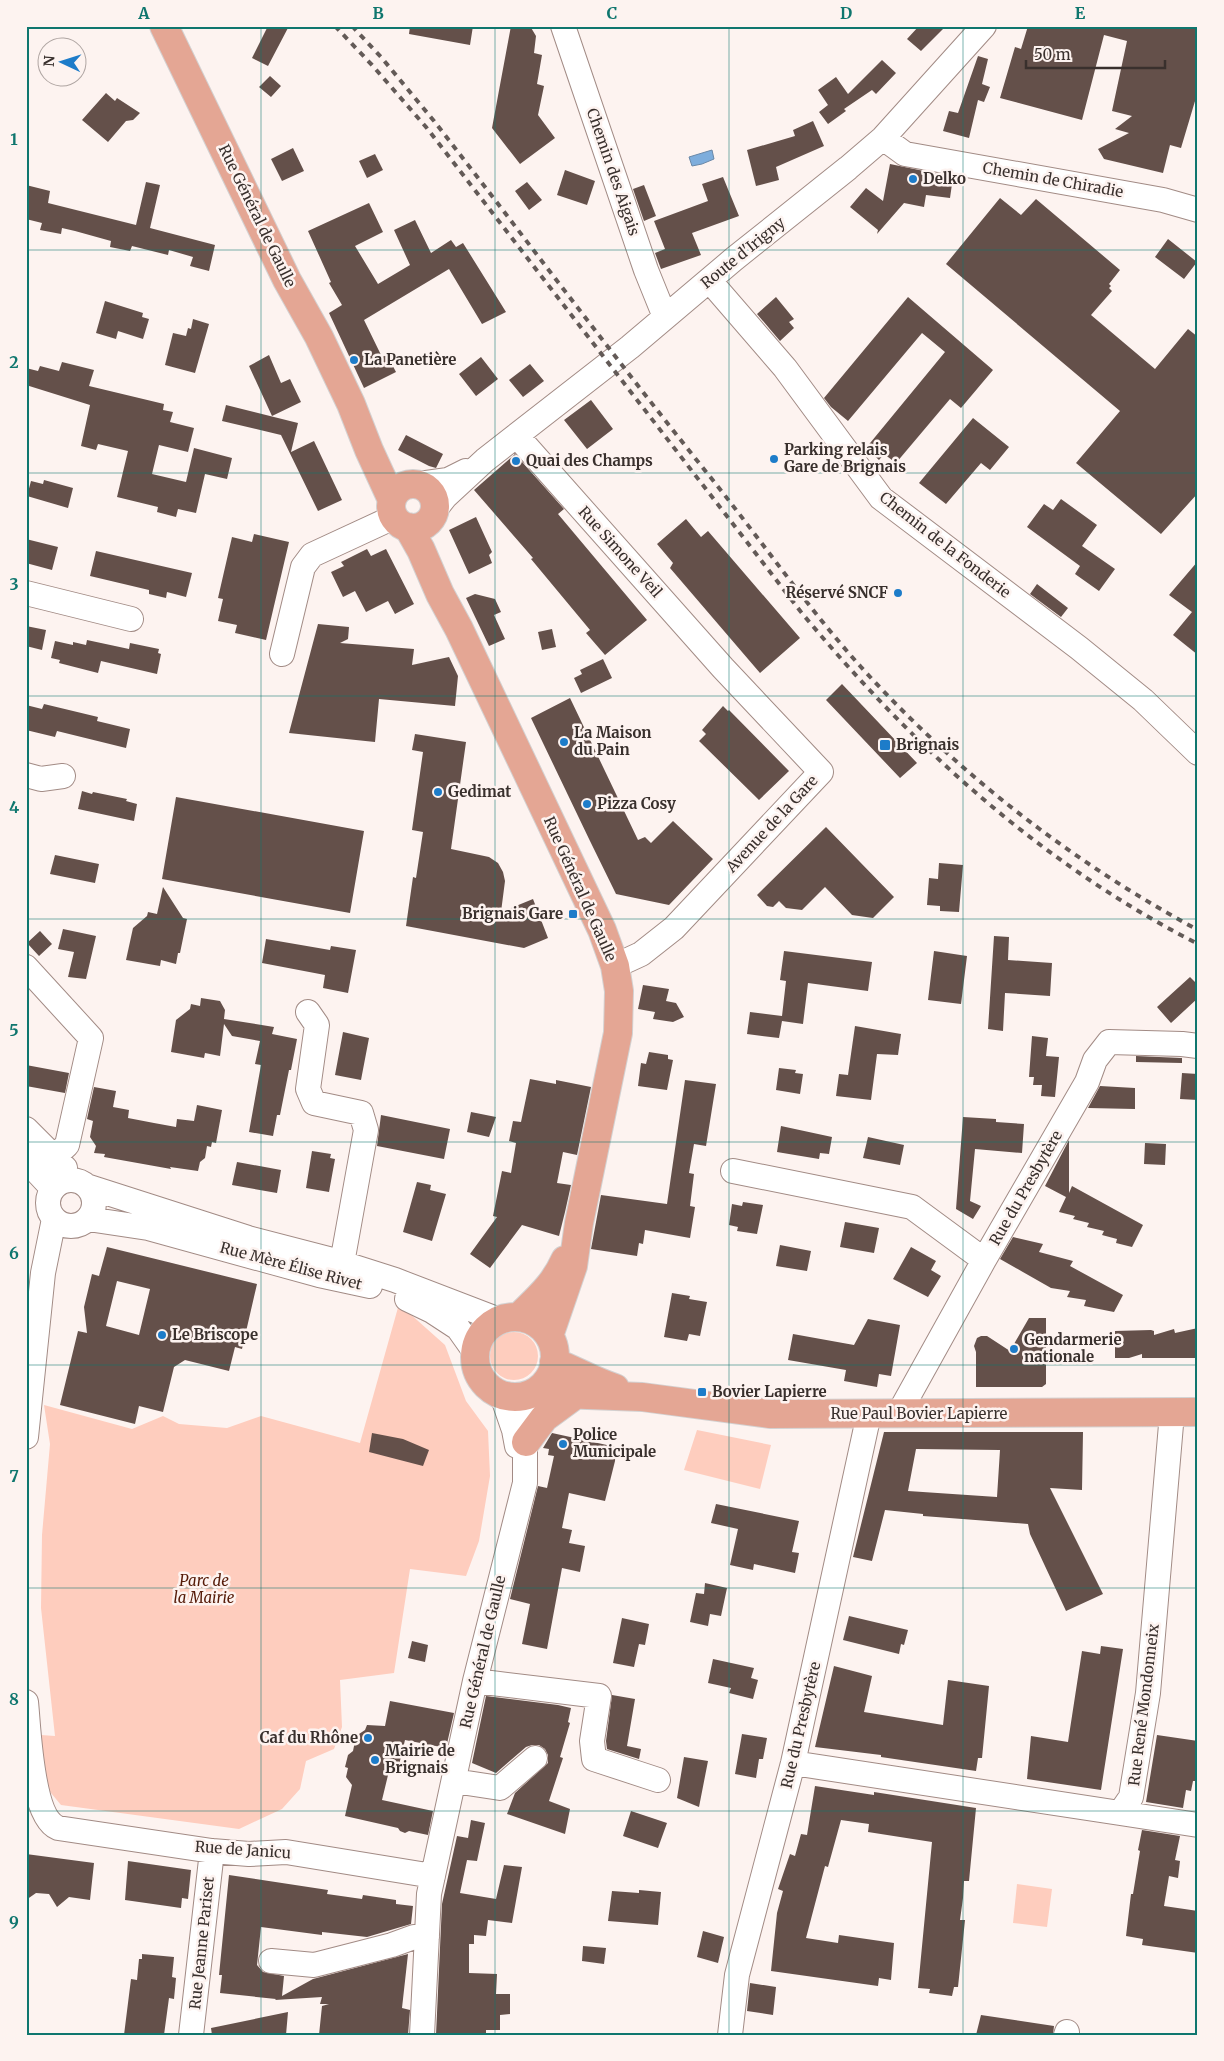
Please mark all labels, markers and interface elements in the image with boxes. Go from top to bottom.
text: A [137,3,150,23]
text: B [372,3,384,23]
text: C [607,3,617,23]
text: D [840,3,852,23]
text: E [1075,3,1086,23]
north arrow [38,38,88,88]
scale bar [1026,38,1165,70]
text: 50 m [1034,45,1071,64]
text: N [40,55,58,67]
street label: Chemin des Aigais [583,106,644,238]
text: 1 [10,129,18,149]
street label: Rue Général de Gaulle [215,141,300,290]
street label: Chemin de Chiradie [981,158,1125,201]
place label: Delko [923,169,966,188]
marker: Delko [907,173,919,185]
street label: Route d'Irigny [697,213,789,292]
place label: La Panetière [364,350,456,369]
text: 2 [9,352,19,372]
marker: La Panetière [348,354,360,366]
place label: Parking relais Gare de Brignais [784,440,906,476]
place label: Quai des Champs [526,451,653,470]
marker: Parking relais Gare de Brignais [768,453,780,465]
marker: Quai des Champs [510,455,522,467]
street label: Chemin de la Fonderie [876,487,1015,602]
street label: Rue Simone Veil [575,502,666,601]
text: 3 [9,574,19,594]
place label: Réservé SNCF [785,583,889,602]
marker: Réservé SNCF [892,587,904,599]
place label: La Maison du Pain [574,723,652,759]
place label: Brignais [896,735,960,754]
marker: La Maison du Pain [558,736,570,748]
marker: Brignais [878,738,892,752]
street label: Avenue de la Gare [721,771,822,877]
place label: Gedimat [448,782,511,801]
marker: Gedimat [432,786,444,798]
place label: Pizza Cosy [597,794,676,813]
text: 4 [9,797,19,817]
marker: Pizza Cosy [581,798,593,810]
street label: Rue Général de Gaulle [540,813,621,964]
place label: Brignais Gare [462,904,563,923]
marker: Brignais Gare [567,908,579,920]
text: 5 [9,1020,19,1040]
street label: Rue du Presbytère [985,1127,1066,1249]
street label: Rue Mère Élise Rivet [218,1236,365,1294]
text: 6 [9,1243,19,1263]
place label: Le Briscope [172,1325,258,1344]
marker: Le Briscope [156,1329,168,1341]
place label: Gendarmerie nationale [1024,1330,1122,1366]
marker: Gendarmerie nationale [1008,1343,1020,1355]
place label: Bovier Lapierre [712,1382,827,1401]
marker: Bovier Lapierre [696,1386,708,1398]
street label: Rue Paul Bovier Lapierre [831,1404,1008,1423]
place label: Police Municipale [573,1425,656,1461]
marker: Police Municipale [557,1438,569,1450]
text: 7 [9,1466,19,1486]
park label: Parc de la Mairie [174,1571,235,1607]
street label: Rue Général de Gaulle [456,1573,509,1730]
street label: Rue René Mondonneix [1124,1623,1163,1787]
street label: Rue du Presbytère [777,1660,824,1790]
text: 8 [9,1689,19,1709]
place label: Caf du Rhône [260,1728,358,1747]
marker: Caf du Rhône [362,1732,374,1744]
place label: Mairie de Brignais [385,1741,455,1777]
marker: Mairie de Brignais [369,1754,381,1766]
street label: Rue de Janicu [194,1837,292,1862]
street label: Rue Jeanne Pariset [185,1875,218,2010]
text: 9 [9,1912,19,1932]

